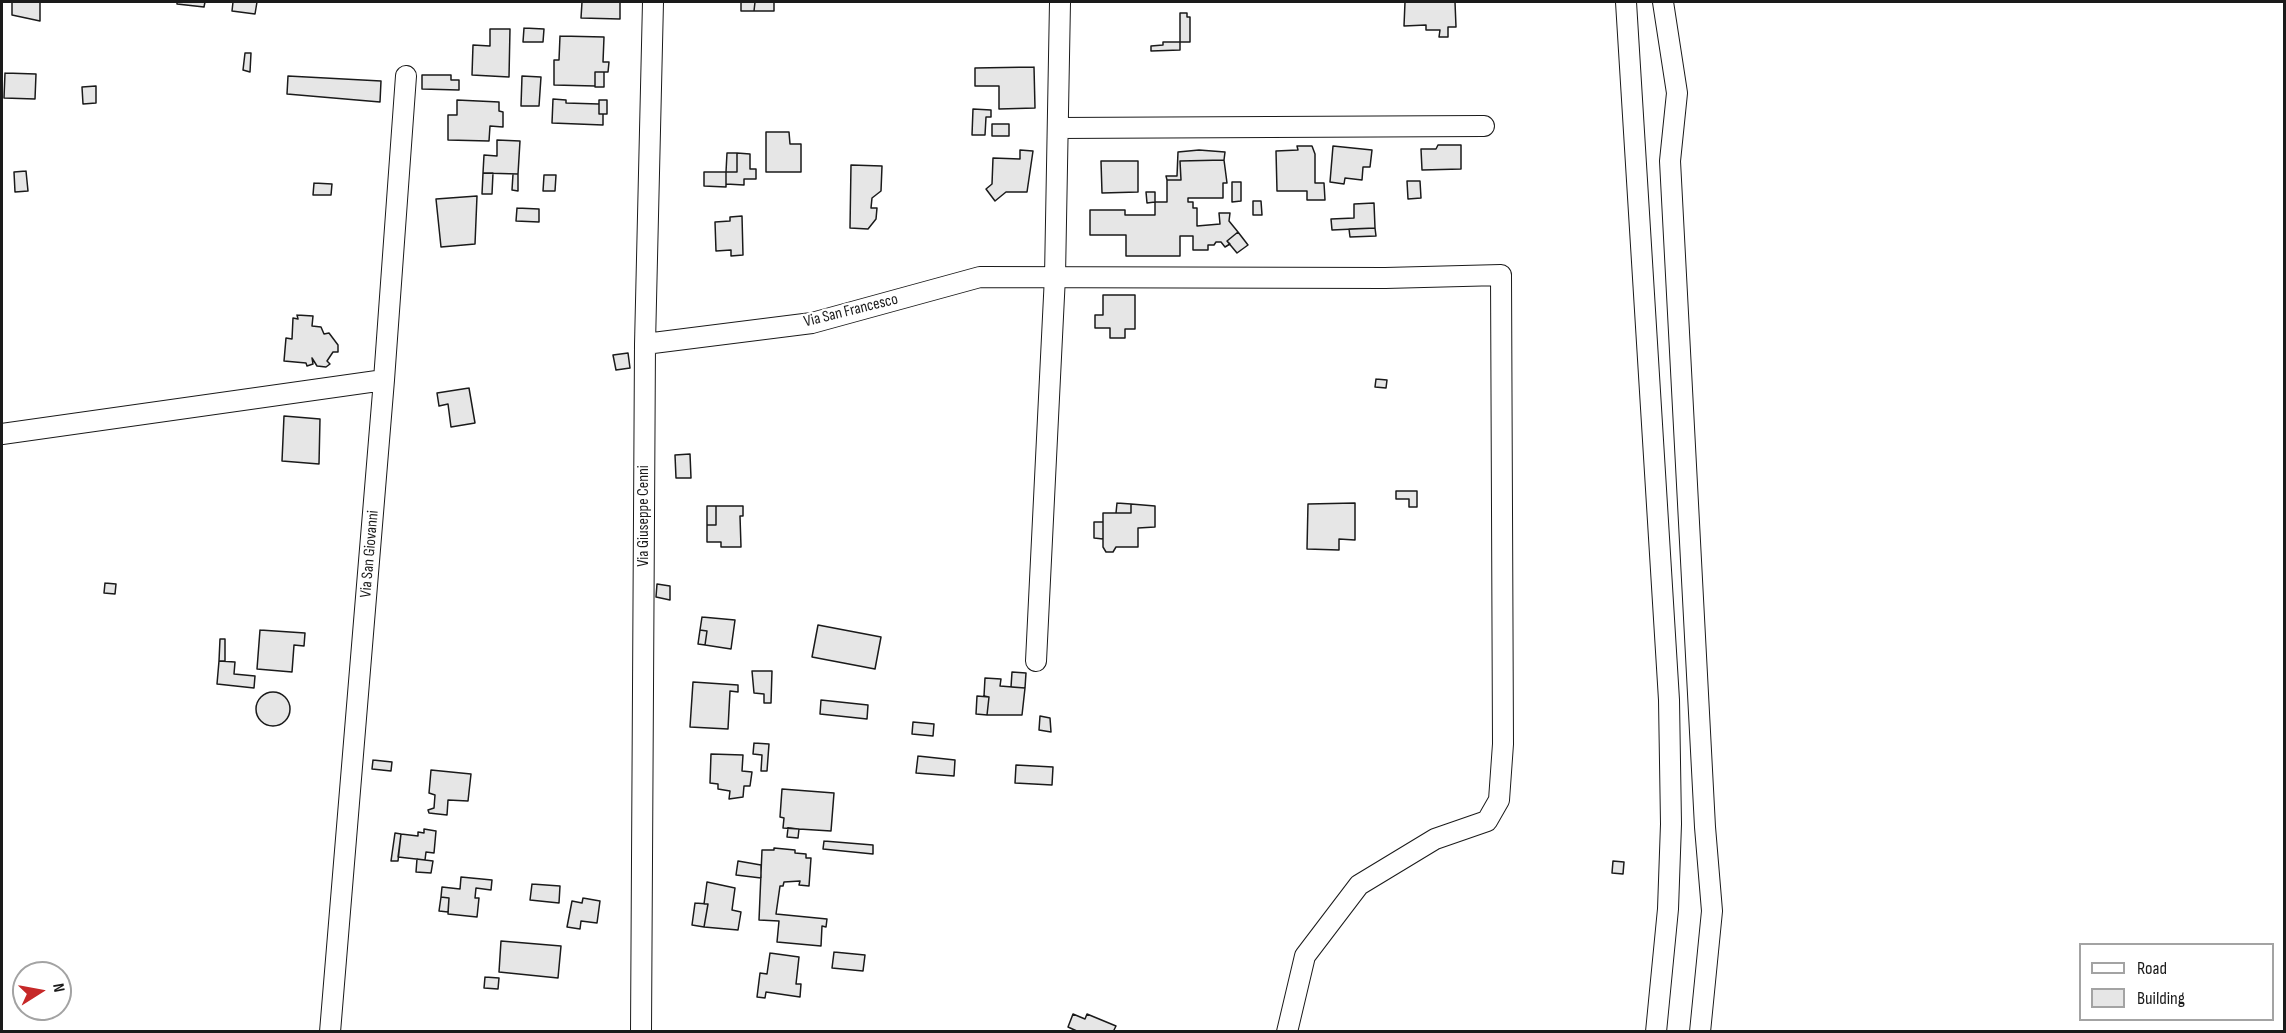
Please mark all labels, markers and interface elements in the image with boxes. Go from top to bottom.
street label: Via San Francesco [802,290,900,332]
street label: Via Giuseppe Cenni [634,465,654,567]
street label: Via San Giovanni [357,510,383,598]
legend [2079,943,2274,1021]
text: Road [2137,958,2167,979]
north arrow [12,961,72,1021]
text: N [48,982,68,994]
text: Building [2137,988,2185,1009]

